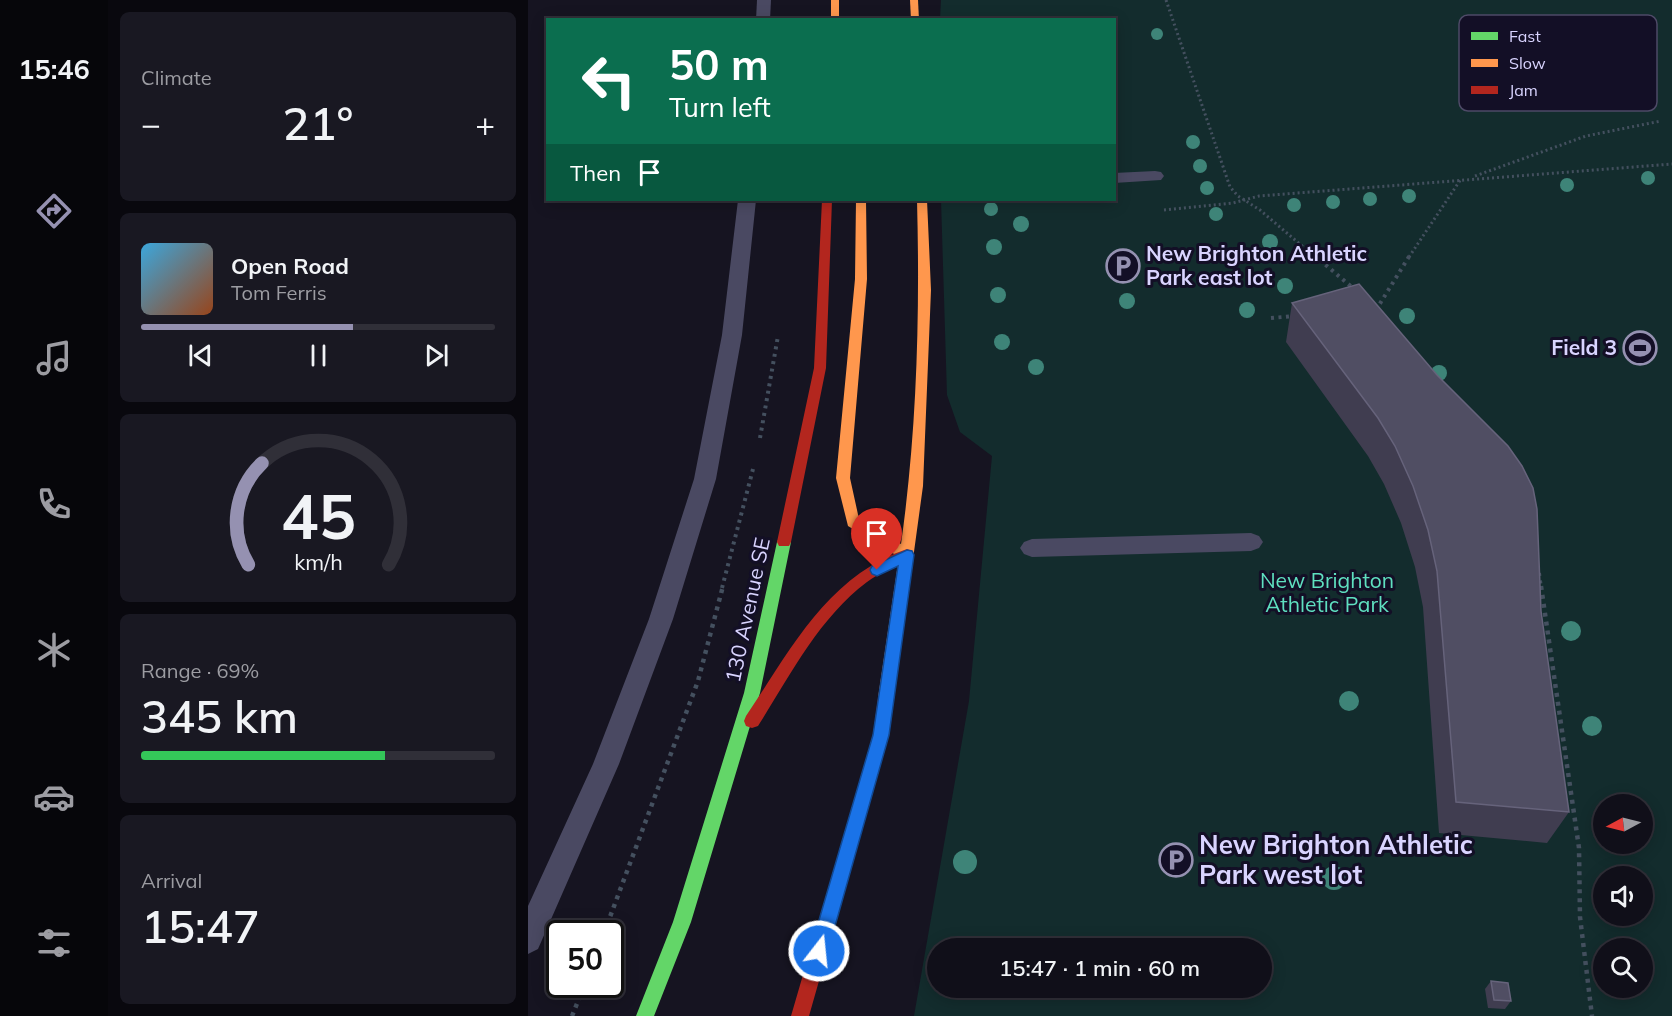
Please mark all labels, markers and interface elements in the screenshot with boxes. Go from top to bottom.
legend [1459,15,1657,111]
text: Fast [1509,26,1541,46]
text: 50 m [669,38,769,91]
icon: left [570,42,648,120]
text: 15:46 [18,52,90,86]
text: Slow [1509,53,1546,73]
text: Climate [141,65,212,90]
text: Jam [1509,80,1538,100]
text: Turn left [669,90,771,124]
text: 21° [283,95,353,151]
text: − [141,103,161,144]
text: + [475,103,495,144]
icon: arrive [633,156,666,189]
text: Then [570,159,621,187]
icon: directions [33,190,75,232]
place label: New Brighton Athletic Park east lot [1146,240,1367,290]
parking icon: New Brighton Athletic Park east lot [1105,248,1141,284]
text: Open Road [231,252,349,280]
text: Tom Ferris [231,280,327,305]
sports icon: Field 3 [1622,330,1658,366]
place label: Field 3 [1551,334,1617,360]
icon: music [33,337,75,379]
icon: previous [184,339,217,372]
icon: pause [302,339,335,372]
icon: next [420,339,453,372]
text: 45 [281,476,355,555]
icon: phone [33,483,75,525]
pin [851,508,902,570]
icon: arrive [860,517,893,550]
street label: 130 Avenue SE [719,535,775,685]
text: km/h [294,548,342,575]
park label: New Brighton Athletic Park [1260,567,1394,617]
icon: climate [33,629,75,671]
text: Range · 69% [141,658,259,683]
text: 345 km [141,688,298,744]
icon: car [33,776,75,818]
north arrow [1593,794,1653,854]
map controls [1593,794,1653,998]
place label: New Brighton Athletic Park west lot [1199,828,1473,891]
parking icon: New Brighton Athletic Park west lot [1158,842,1194,878]
button: sound [1593,866,1653,926]
text: Arrival [141,868,202,893]
text: 15:47 [141,898,260,954]
position arrow [787,919,851,983]
speed limit sign: 50 [546,920,624,998]
icon: filters [33,922,75,964]
button: search [1593,938,1653,998]
text: 15:47 · 1 min · 60 m [999,954,1200,982]

